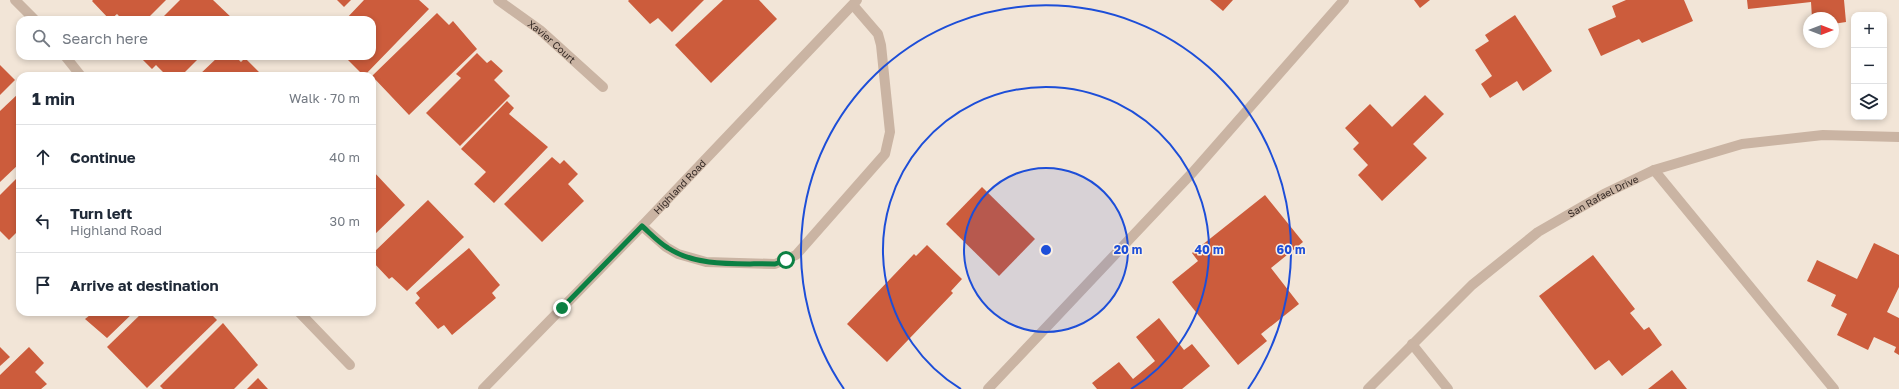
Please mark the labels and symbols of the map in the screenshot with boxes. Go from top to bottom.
north arrow [1803,12,1839,48]
street label: Xavier Court [526,17,578,65]
street label: Highland Road [651,157,708,216]
street label: San Rafael Drive [1565,172,1640,220]
text: 20 m [1114,242,1142,257]
text: 40 m [1195,242,1223,257]
text: 60 m [1277,242,1305,257]
centre of rings [1039,243,1053,257]
route start [777,251,795,269]
route end [553,299,571,317]

